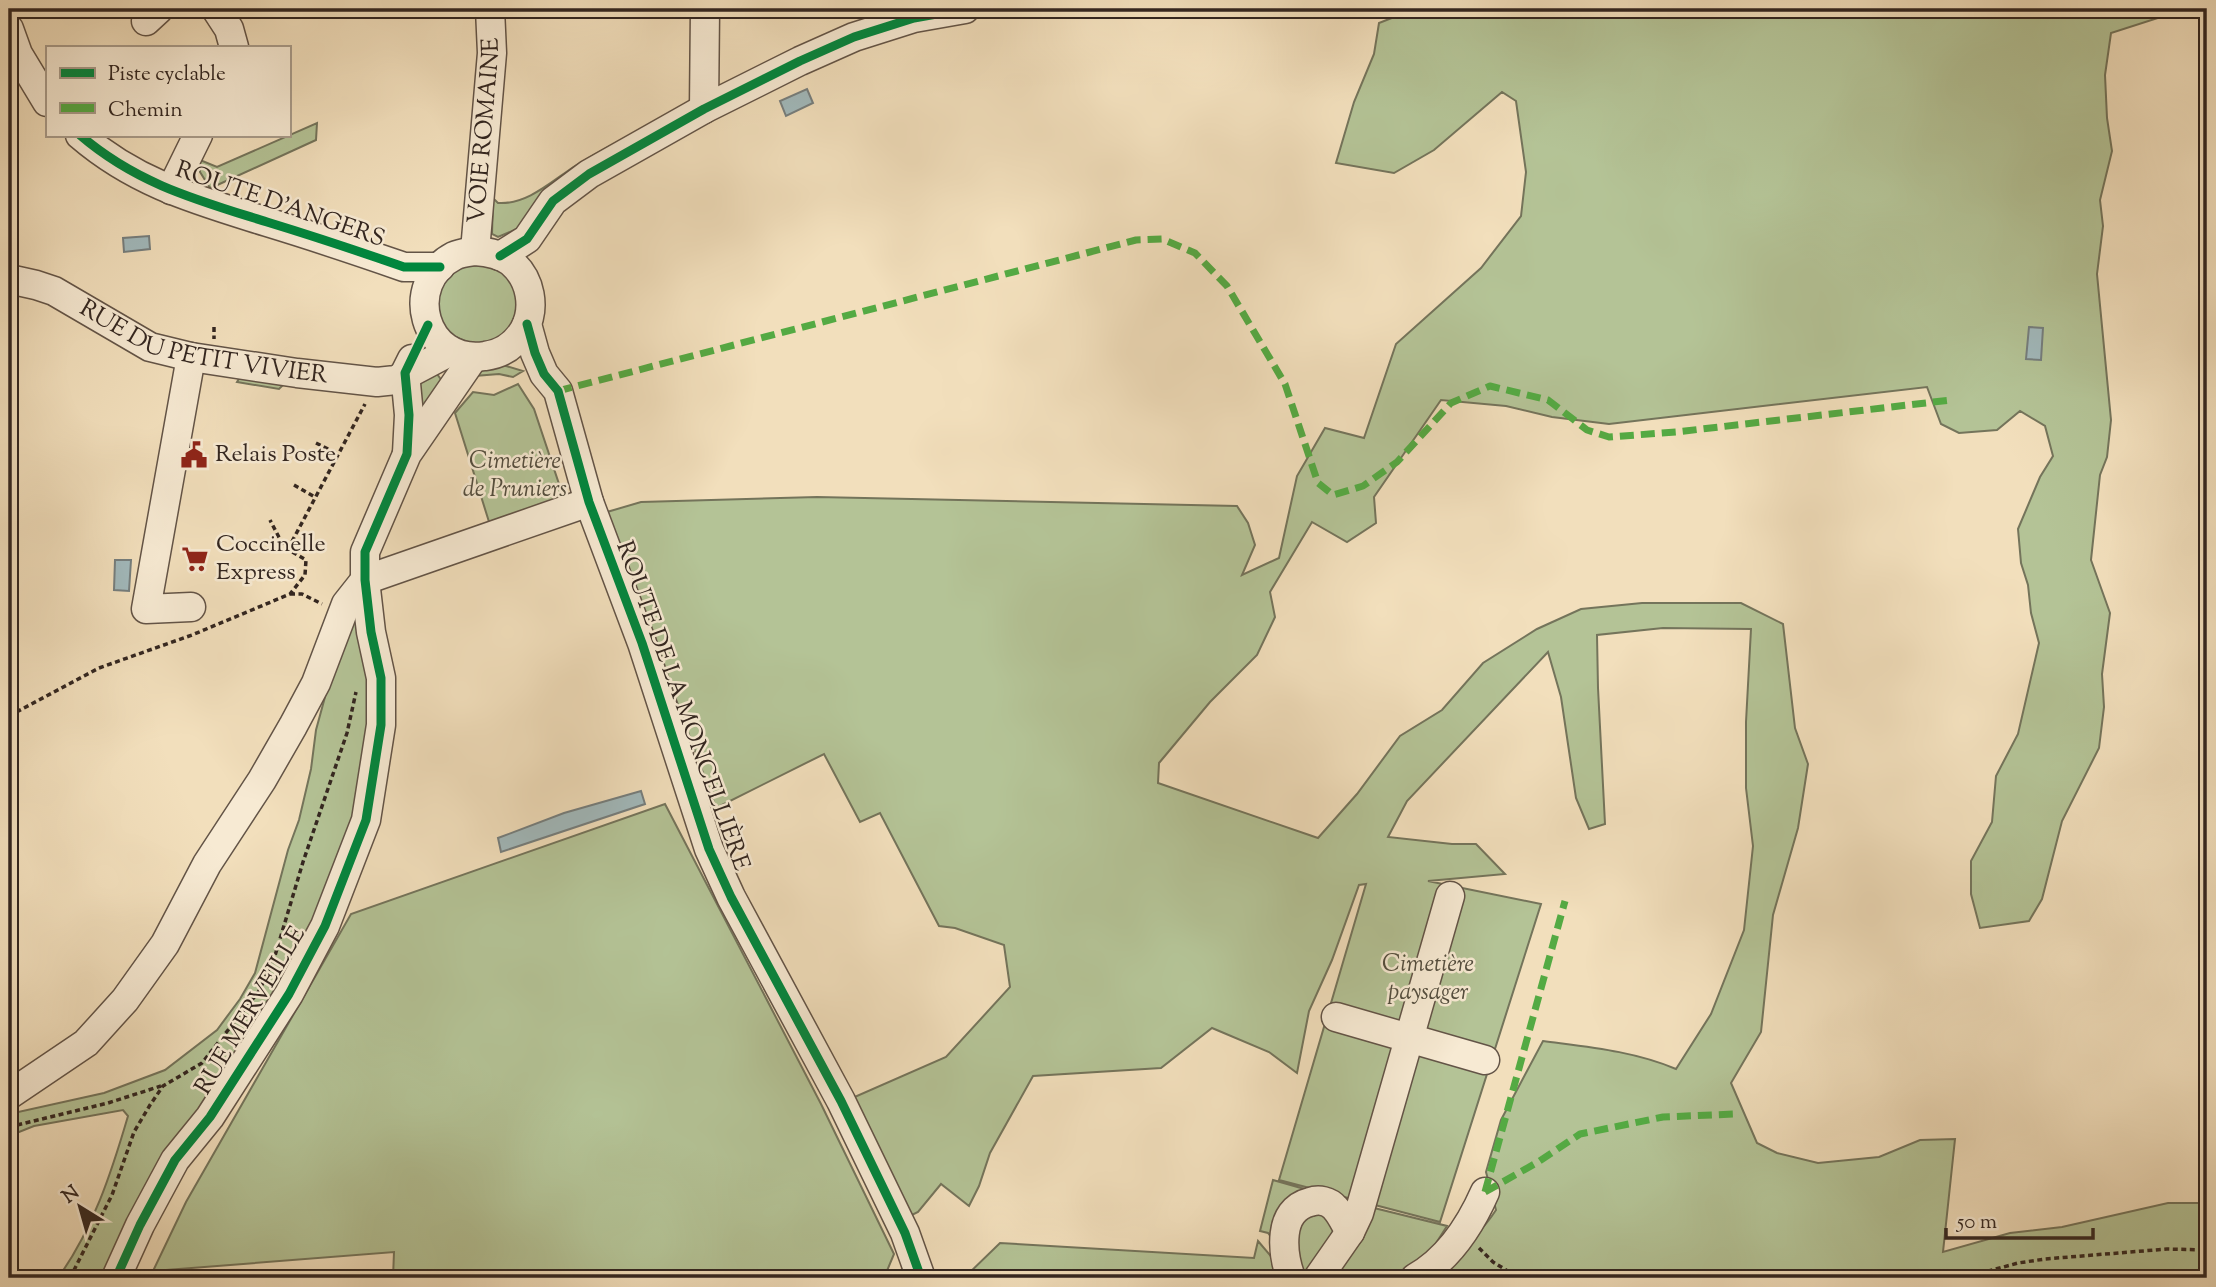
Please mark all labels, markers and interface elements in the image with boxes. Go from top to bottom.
street label: VOIE ROMAINE [460,36,509,225]
legend [46,46,290,136]
text: Piste cyclable [108,60,226,90]
text: Chemin [108,96,183,126]
street label: ROUTE D'ANGERS [171,153,389,257]
street label: RUE DU PETIT VIVIER [73,292,330,393]
place label: Relais Poste [215,438,336,472]
public building icon: Relais Poste [179,440,209,470]
park label: Cimetière de Pruniers [463,445,567,507]
place label: Coccinelle Express [216,528,326,590]
street label: ROUTE DE LA MONCELLIÈRE [606,536,758,876]
supermarket icon: Coccinelle Express [180,544,210,574]
street label: RUE MERVEILLE [187,920,315,1102]
park label: Cimetière paysager [1382,948,1474,1010]
north arrow [46,1172,116,1242]
text: N [57,1180,85,1211]
scale bar [1946,1196,2094,1240]
text: 50 m [1956,1208,1997,1238]

